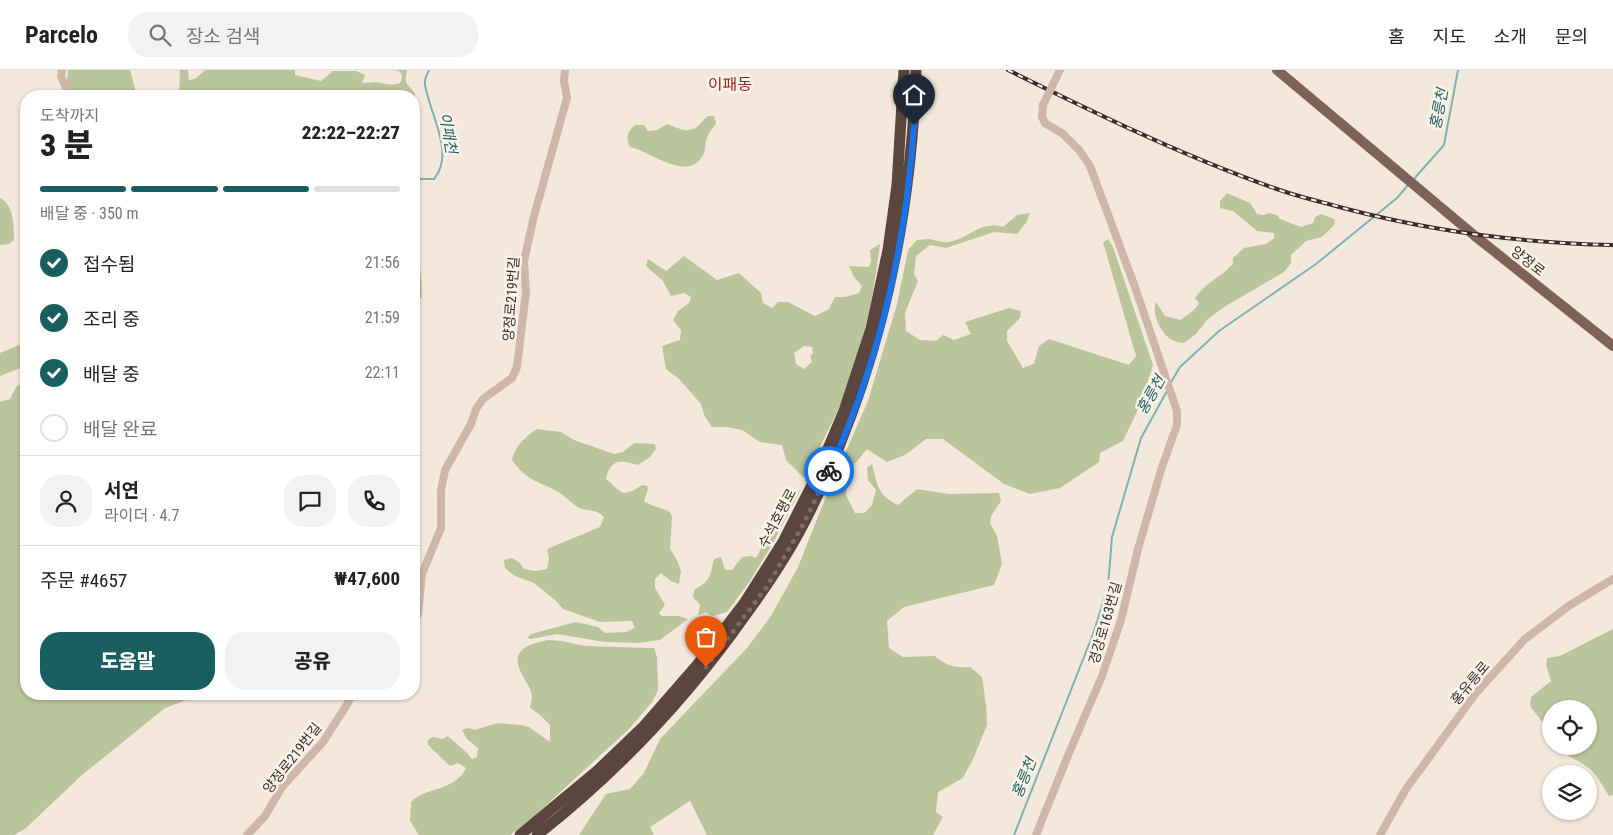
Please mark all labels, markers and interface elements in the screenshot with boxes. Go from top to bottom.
search box [128,12,478,57]
text: Parcelo [25,21,98,49]
icon: search [146,21,174,49]
text: 장소 검색 [186,25,260,48]
text: 홈 [1388,26,1405,47]
text: 지도 [1433,26,1466,47]
text: 소개 [1494,26,1527,47]
text: 문의 [1555,26,1588,47]
pin [893,74,935,125]
district label: 이패동 [708,75,752,94]
icon: home [900,81,928,109]
water label: 홍릉천 [1426,85,1452,131]
text: 도착까지 [40,106,99,125]
water label: 이패천 [436,111,461,157]
text: 22:22–22:27 [302,121,400,144]
text: 3 분 [40,126,93,164]
text: 배달 중 · 350 m [40,204,139,223]
street label: 양정로 [1508,243,1548,279]
icon: check [40,249,68,277]
text: 접수됨 [83,253,135,276]
text: 21:56 [365,253,400,272]
street label: 양정로219번길 [500,256,522,342]
icon: check [40,304,68,332]
text: 조리 중 [83,308,140,331]
text: 21:59 [365,308,400,327]
icon: check [40,359,68,387]
text: 배달 중 [83,363,140,386]
text: 22:11 [365,363,400,382]
water label: 홍릉천 [1133,371,1170,417]
text: 배달 완료 [83,418,157,441]
courier [804,446,854,496]
icon: bike [815,457,843,485]
button: person [40,475,92,527]
button: chat [284,475,336,527]
button: phone [348,475,400,527]
text: 서연 [104,479,139,502]
street label: 수석호평로 [755,486,799,550]
text: 라이더 · 4.7 [104,506,179,525]
text: ₩47,600 [334,567,400,590]
text: 주문 #4657 [40,569,127,592]
street label: 경강로163번길 [1086,580,1124,666]
pin [685,616,727,667]
icon: bag [692,623,720,651]
button: 도움말 [40,632,215,690]
button: 공유 [225,632,400,690]
street label: 홍유릉로 [1447,658,1493,708]
map controls [1542,700,1597,820]
button: locate [1542,700,1597,755]
street label: 양정로219번길 [259,720,325,796]
water label: 홍릉천 [1008,753,1041,801]
button: layers [1542,765,1597,820]

